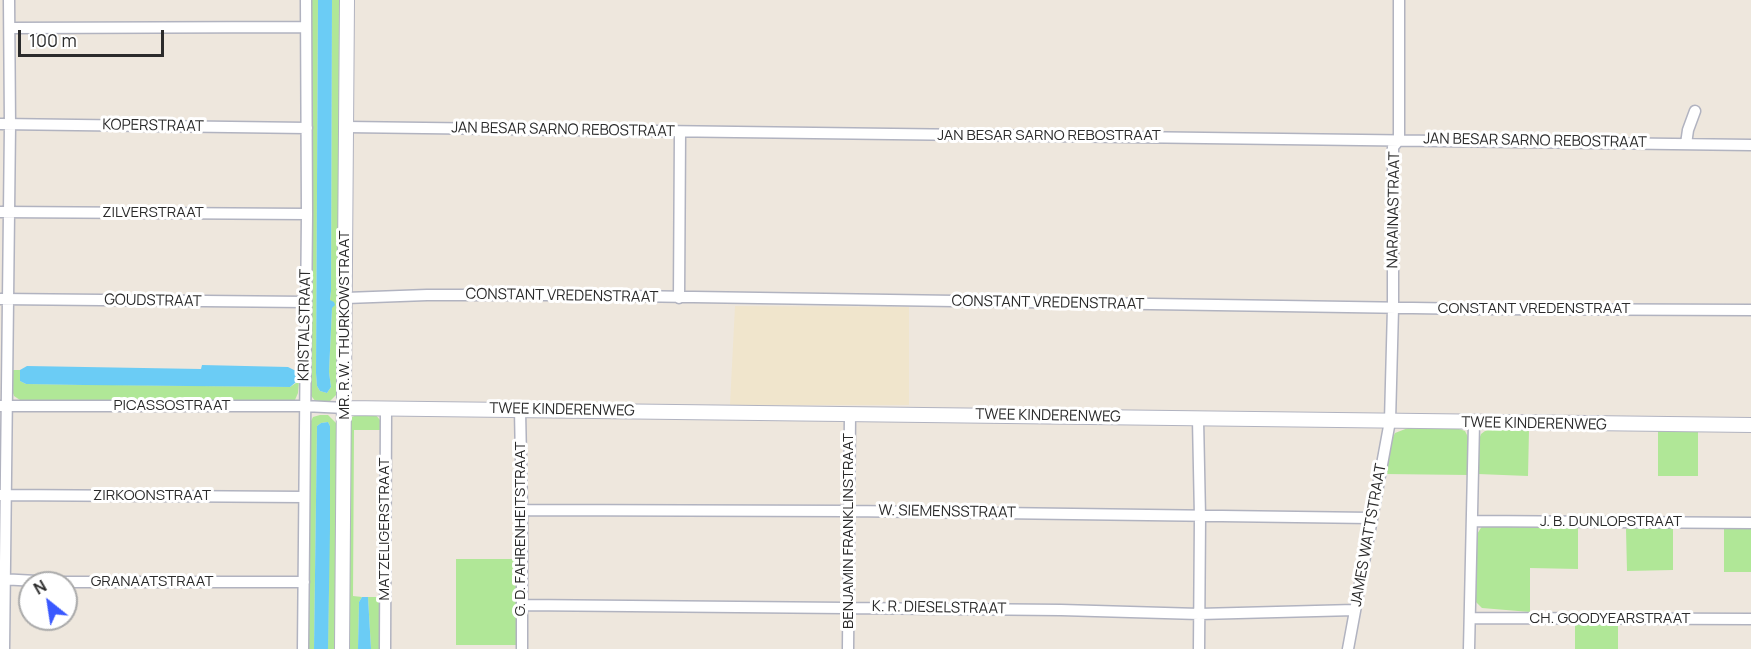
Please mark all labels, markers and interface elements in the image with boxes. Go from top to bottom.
scale bar [21,18,166,56]
text: 100 m [29,28,77,52]
street label: KOPERSTRAAT [102,116,204,136]
street label: JAN BESAR SARNO REBOSTRAAT [451,119,675,141]
street label: JAN BESAR SARNO REBOSTRAAT [937,127,1161,145]
street label: JAN BESAR SARNO REBOSTRAAT [1423,130,1647,152]
street label: NARAINASTRAAT [1384,151,1404,269]
street label: ZILVERSTRAAT [102,204,204,222]
street label: MR. R.W. THURKOWSTRAAT [336,230,354,420]
street label: KRISTALSTRAAT [295,269,315,381]
street label: CONSTANT VREDENSTRAAT [466,285,658,307]
street label: GOUDSTRAAT [104,291,202,311]
street label: CONSTANT VREDENSTRAAT [952,292,1144,314]
street label: CONSTANT VREDENSTRAAT [1438,300,1630,318]
street label: PICASSOSTRAAT [113,397,231,415]
street label: TWEE KINDERENWEG [489,400,635,420]
street label: TWEE KINDERENWEG [975,406,1121,426]
street label: TWEE KINDERENWEG [1461,414,1607,434]
street label: BENJAMIN FRANKLINSTRAAT [840,433,858,629]
street label: G. D. FAHRENHEITSTRAAT [512,442,530,616]
street label: MATZELIGERSTRAAT [376,458,394,600]
street label: JAMES WATTSTRAAT [1348,462,1390,608]
street label: ZIRKOONSTRAAT [93,487,211,505]
street label: W. SIEMENSSTRAAT [878,502,1016,522]
street label: J. B. DUNLOPSTRAAT [1540,513,1682,531]
north arrow [18,571,78,631]
street label: GRANAATSTRAAT [91,573,213,591]
text: N [30,575,50,600]
street label: K. R. DIESELSTRAAT [872,598,1006,618]
street label: CH. GOODYEARSTRAAT [1530,610,1690,628]

